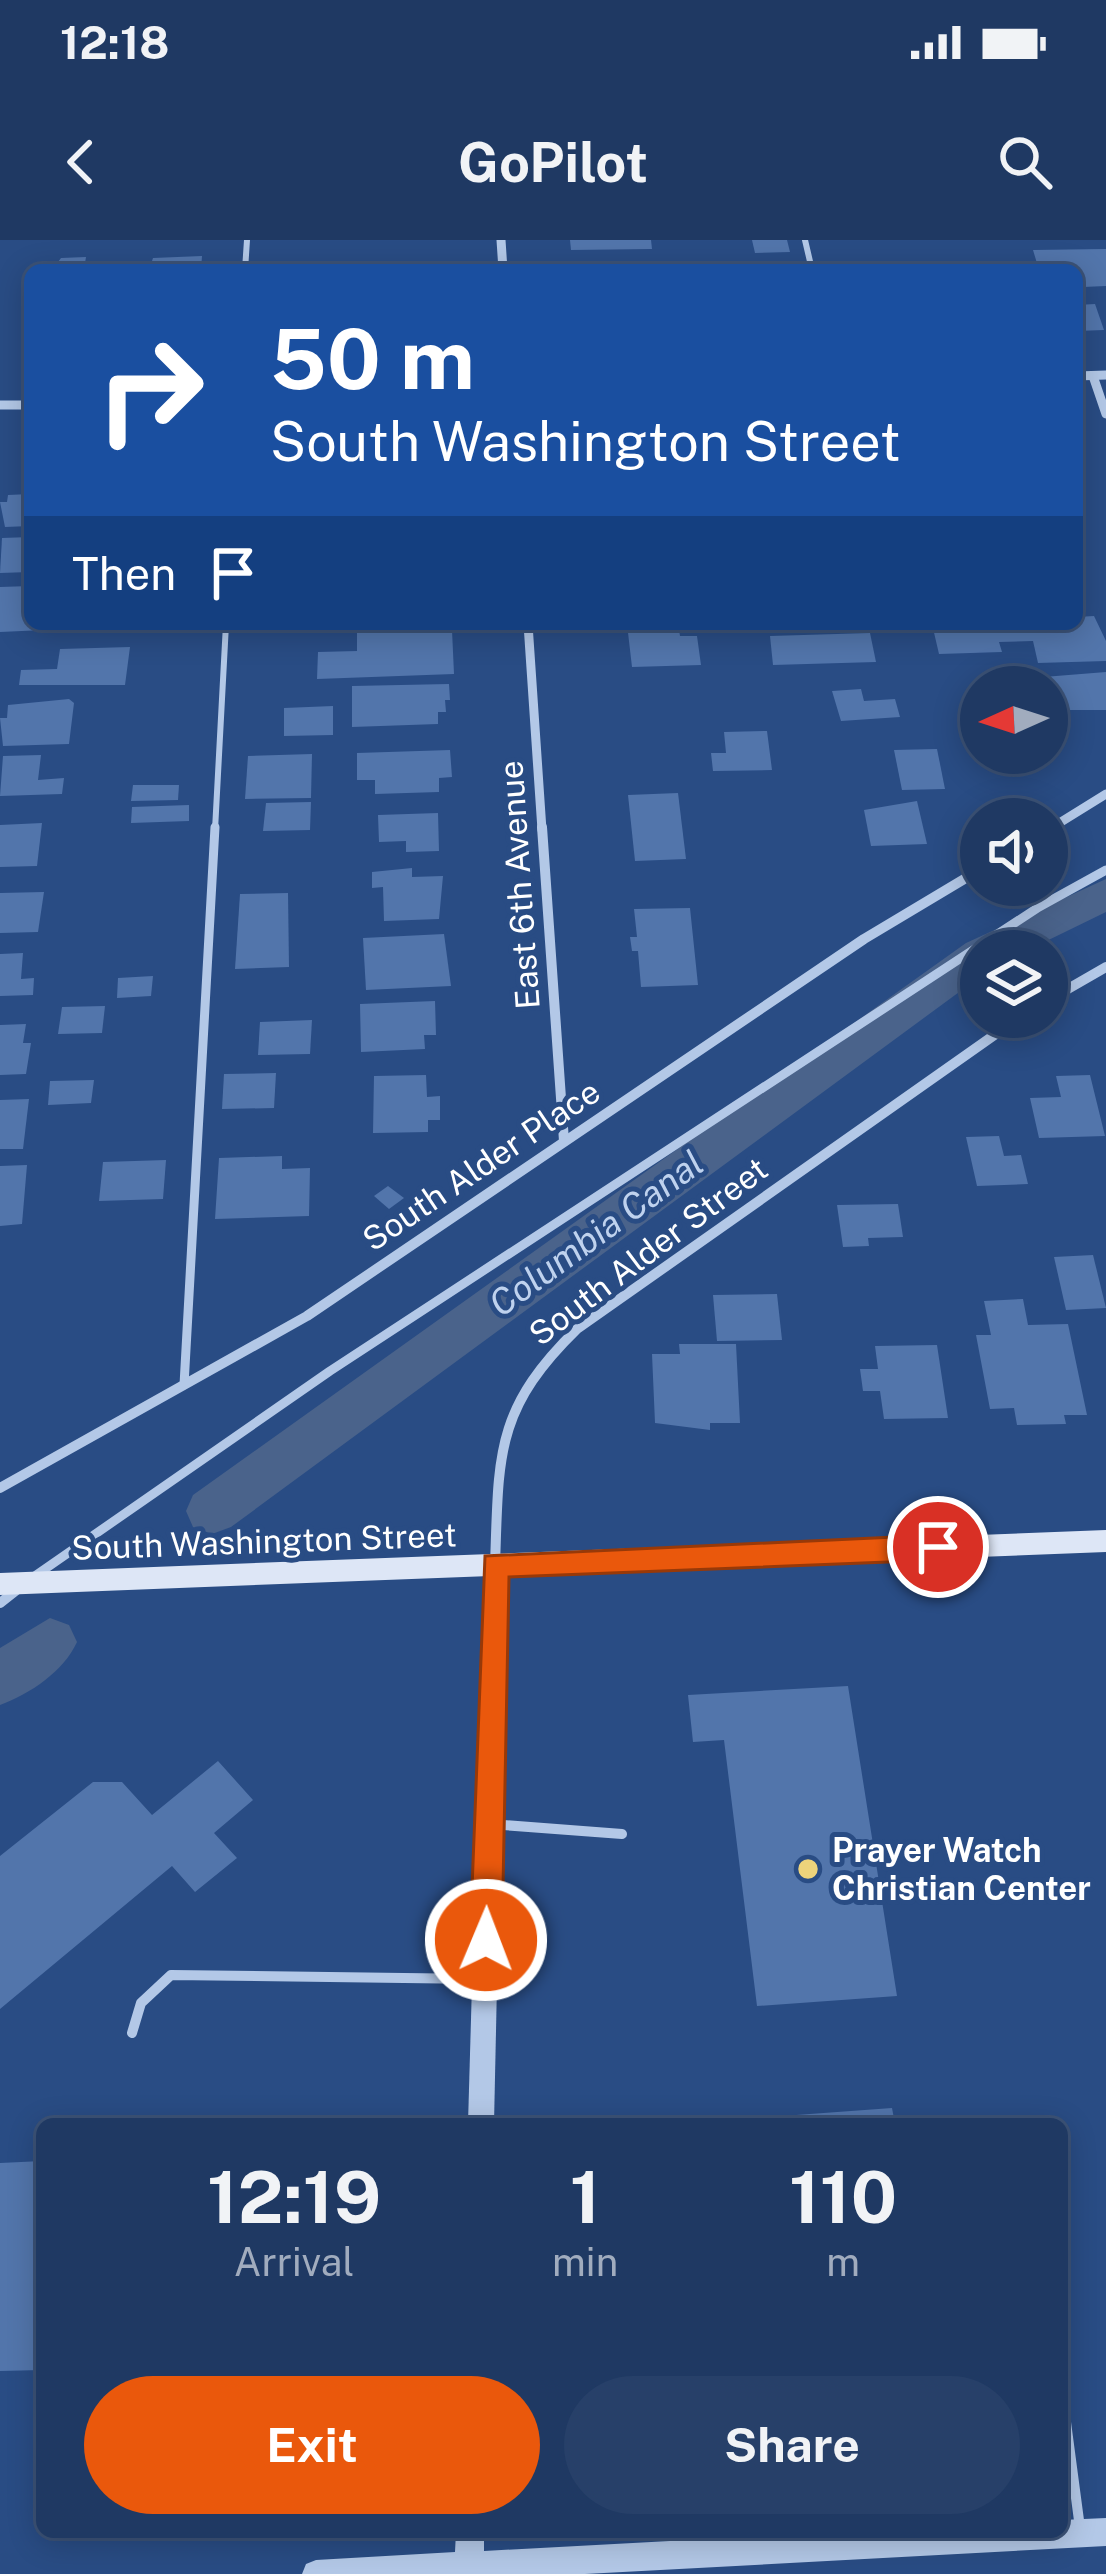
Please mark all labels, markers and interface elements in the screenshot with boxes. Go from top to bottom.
text: 12:18 [60,16,169,69]
icon: back [48,129,114,195]
icon: search [992,129,1058,195]
text: GoPilot [458,131,648,194]
text: 50 m [270,309,475,408]
icon: right [72,312,228,468]
text: South Washington Street [270,410,901,473]
icon: arrive [200,540,266,606]
text: Then [72,547,176,600]
north arrow [960,666,1068,774]
map controls [960,666,1068,1038]
street label: East 6th Avenue [491,759,547,1011]
button: sound [960,798,1068,906]
button: layers [960,930,1068,1038]
street label: South Alder Place [355,1072,607,1258]
water label: Columbia Canal [481,1141,711,1325]
street label: South Alder Street [522,1149,774,1353]
pin [887,1496,989,1598]
icon: arrive [905,1514,971,1580]
street label: South Washington Street [71,1515,457,1567]
place label: Prayer Watch Christian Center [832,1831,1091,1907]
marker: Prayer Watch Christian Center [795,1856,821,1882]
position arrow [423,1877,549,2003]
text: 12:19 [207,2155,381,2239]
text: 1 [570,2155,600,2239]
text: 110 [789,2155,897,2239]
text: Arrival [234,2239,354,2285]
text: min [552,2239,618,2285]
text: m [826,2239,860,2285]
button: Exit [84,2376,540,2514]
button: Share [564,2376,1020,2514]

